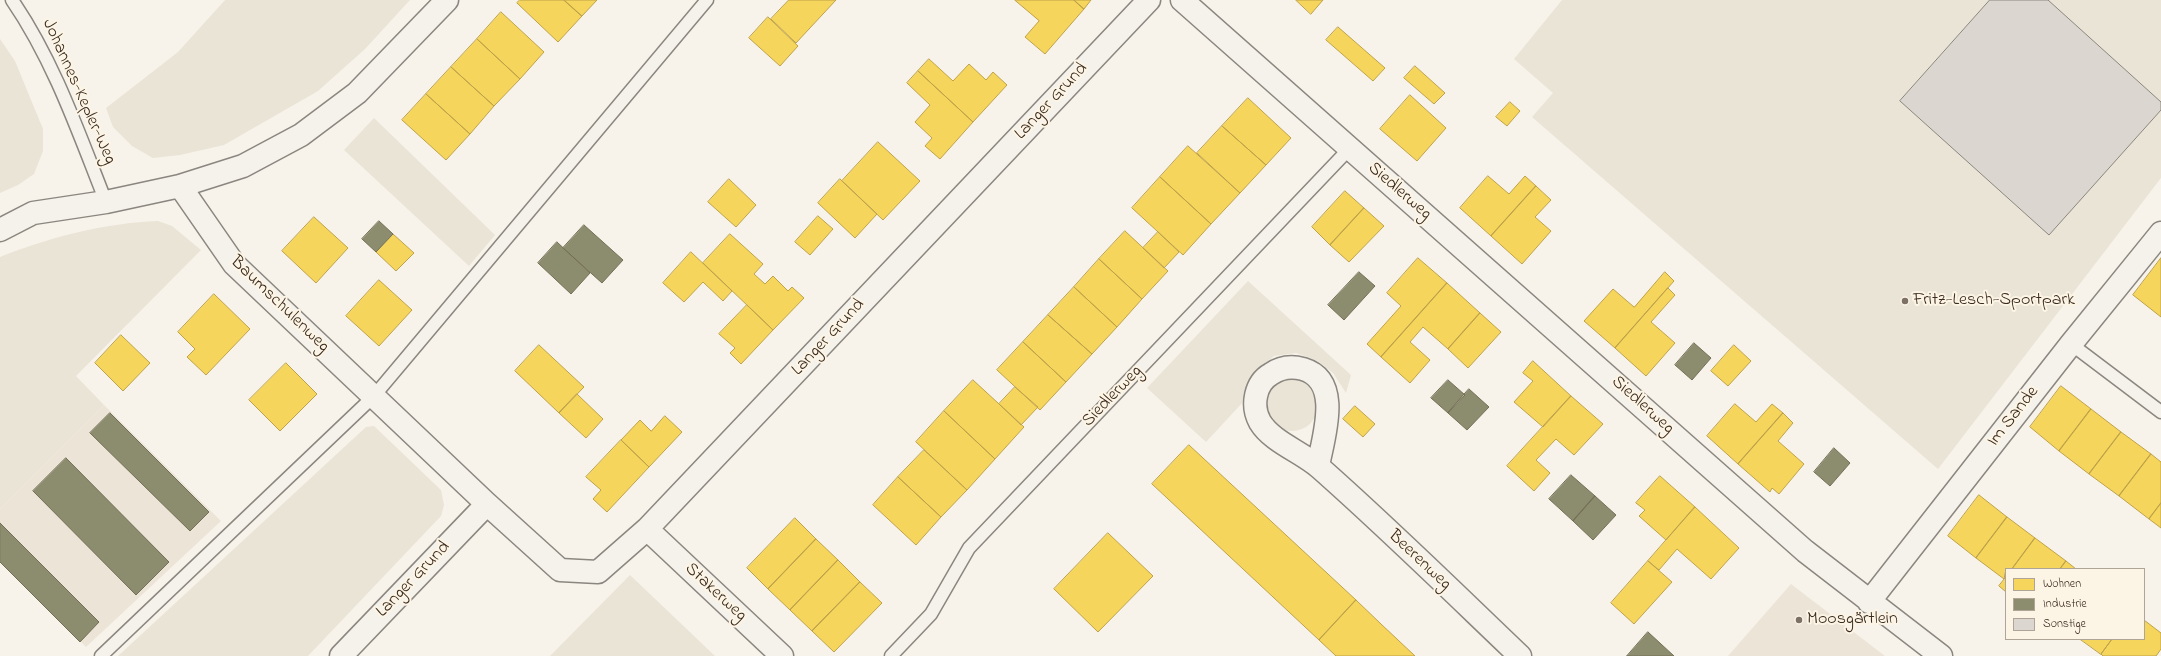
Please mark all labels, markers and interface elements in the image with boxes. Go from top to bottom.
street label: Johannes-Kepler-Weg [36,16,120,168]
street label: Langer Grund [1011,59,1093,145]
street label: Siedlerweg [1363,158,1435,226]
street label: Baumschulenweg [225,252,333,358]
place label: Fritz-Lesch-Sportpark [1913,290,2075,312]
street label: Langer Grund [788,295,870,381]
marker: Fritz-Lesch-Sportpark [1900,296,1910,306]
street label: Siedlerweg [1078,362,1148,432]
street label: Siedlerweg [1606,372,1678,440]
street label: Im Sande [1984,382,2044,452]
street label: Beerenweg [1383,526,1455,596]
street label: Langer Grund [372,537,456,623]
street label: Stakerweg [680,559,750,627]
legend [2005,568,2145,640]
text: Wohnen [2043,575,2081,593]
text: Industrie [2043,595,2087,613]
place label: Moosgärtlein [1807,609,1898,631]
marker: Moosgärtlein [1794,615,1804,625]
text: Sonstige [2043,615,2086,633]

